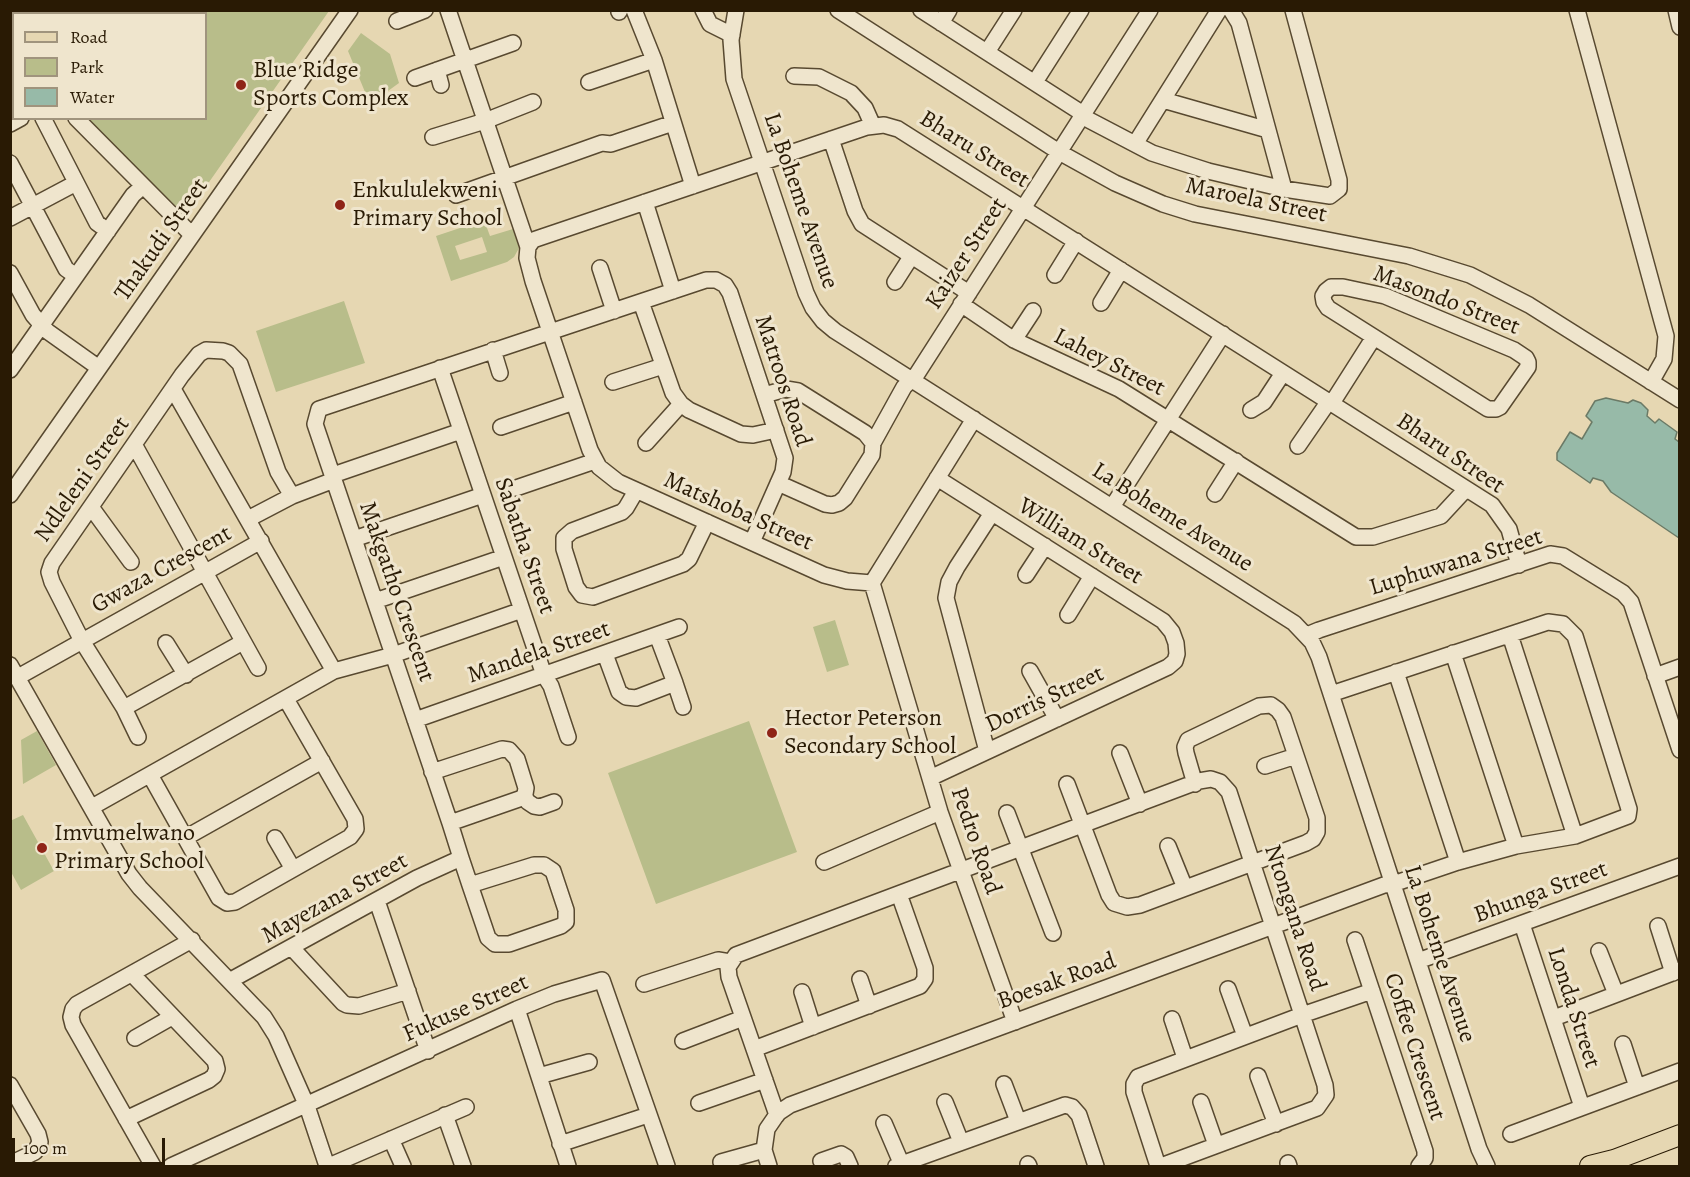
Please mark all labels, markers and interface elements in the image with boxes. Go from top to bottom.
legend [12,12,207,120]
text: Road [70,25,107,49]
text: Park [70,55,104,79]
place label: Blue Ridge Sports Complex [253,57,409,113]
marker: Blue Ridge Sports Complex [234,78,248,92]
text: Water [70,85,115,109]
street label: Bharu Street [914,105,1034,195]
street label: La Boheme Avenue [756,109,844,293]
street label: Maroela Street [1183,172,1329,230]
street label: Thakudi Street [109,173,215,307]
place label: Enkululekweni Primary School [352,177,502,233]
street label: Kaizer Street [920,193,1014,315]
marker: Enkululekweni Primary School [333,198,347,212]
street label: Masondo Street [1369,260,1523,342]
street label: Matroos Road [747,312,817,450]
street label: Lahey Street [1048,323,1170,403]
street label: Bharu Street [1390,407,1510,501]
street label: Ndleleni Street [29,412,137,548]
street label: La Boheme Avenue [1086,457,1258,579]
street label: Matshoba Street [659,466,817,558]
street label: Sabatha Street [487,474,561,618]
street label: William Street [1012,492,1148,592]
street label: Makgatho Crescent [352,498,440,686]
street label: Gwaza Crescent [87,520,237,620]
street label: Luphuwana Street [1366,523,1546,603]
street label: Mandela Street [464,615,614,691]
street label: Dorris Street [981,660,1109,740]
place label: Hector Peterson Secondary School [784,705,956,761]
marker: Hector Peterson Secondary School [765,726,779,740]
street label: Pedro Road [943,784,1007,898]
place label: Imvumelwano Primary School [54,820,204,876]
marker: Imvumelwano Primary School [35,841,49,855]
street label: Ntongana Road [1257,841,1331,995]
street label: Mayezana Street [257,847,413,951]
street label: Bhunga Street [1470,856,1612,930]
street label: La Boheme Avenue [1397,862,1481,1046]
street label: Londa Street [1540,944,1606,1072]
street label: Boesak Road [994,947,1120,1017]
street label: Fukuse Street [399,969,533,1049]
street label: Coffee Crescent [1377,970,1451,1124]
scale bar [15,1126,168,1164]
text: 100 m [23,1136,67,1160]

